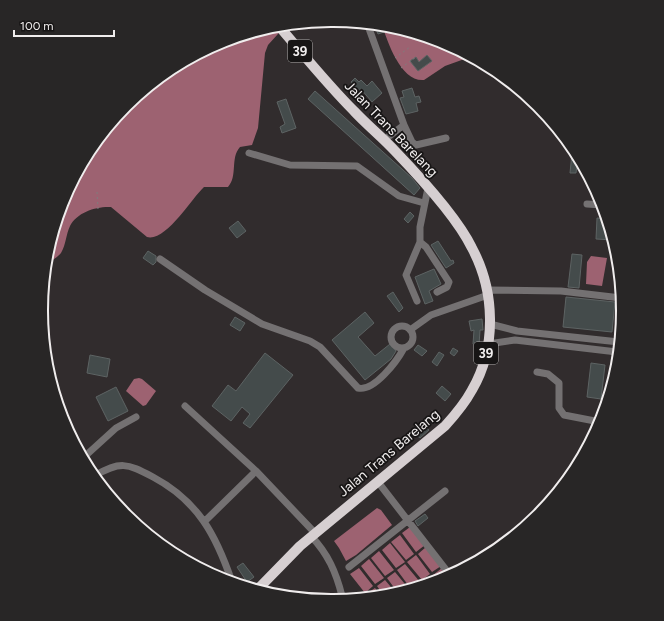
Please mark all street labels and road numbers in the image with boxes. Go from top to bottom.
road number: 39 [288,40,312,62]
street label: Jalan Trans Barelang [341,77,441,181]
road number: 39 [474,342,498,364]
street label: Jalan Trans Barelang [335,406,443,500]

